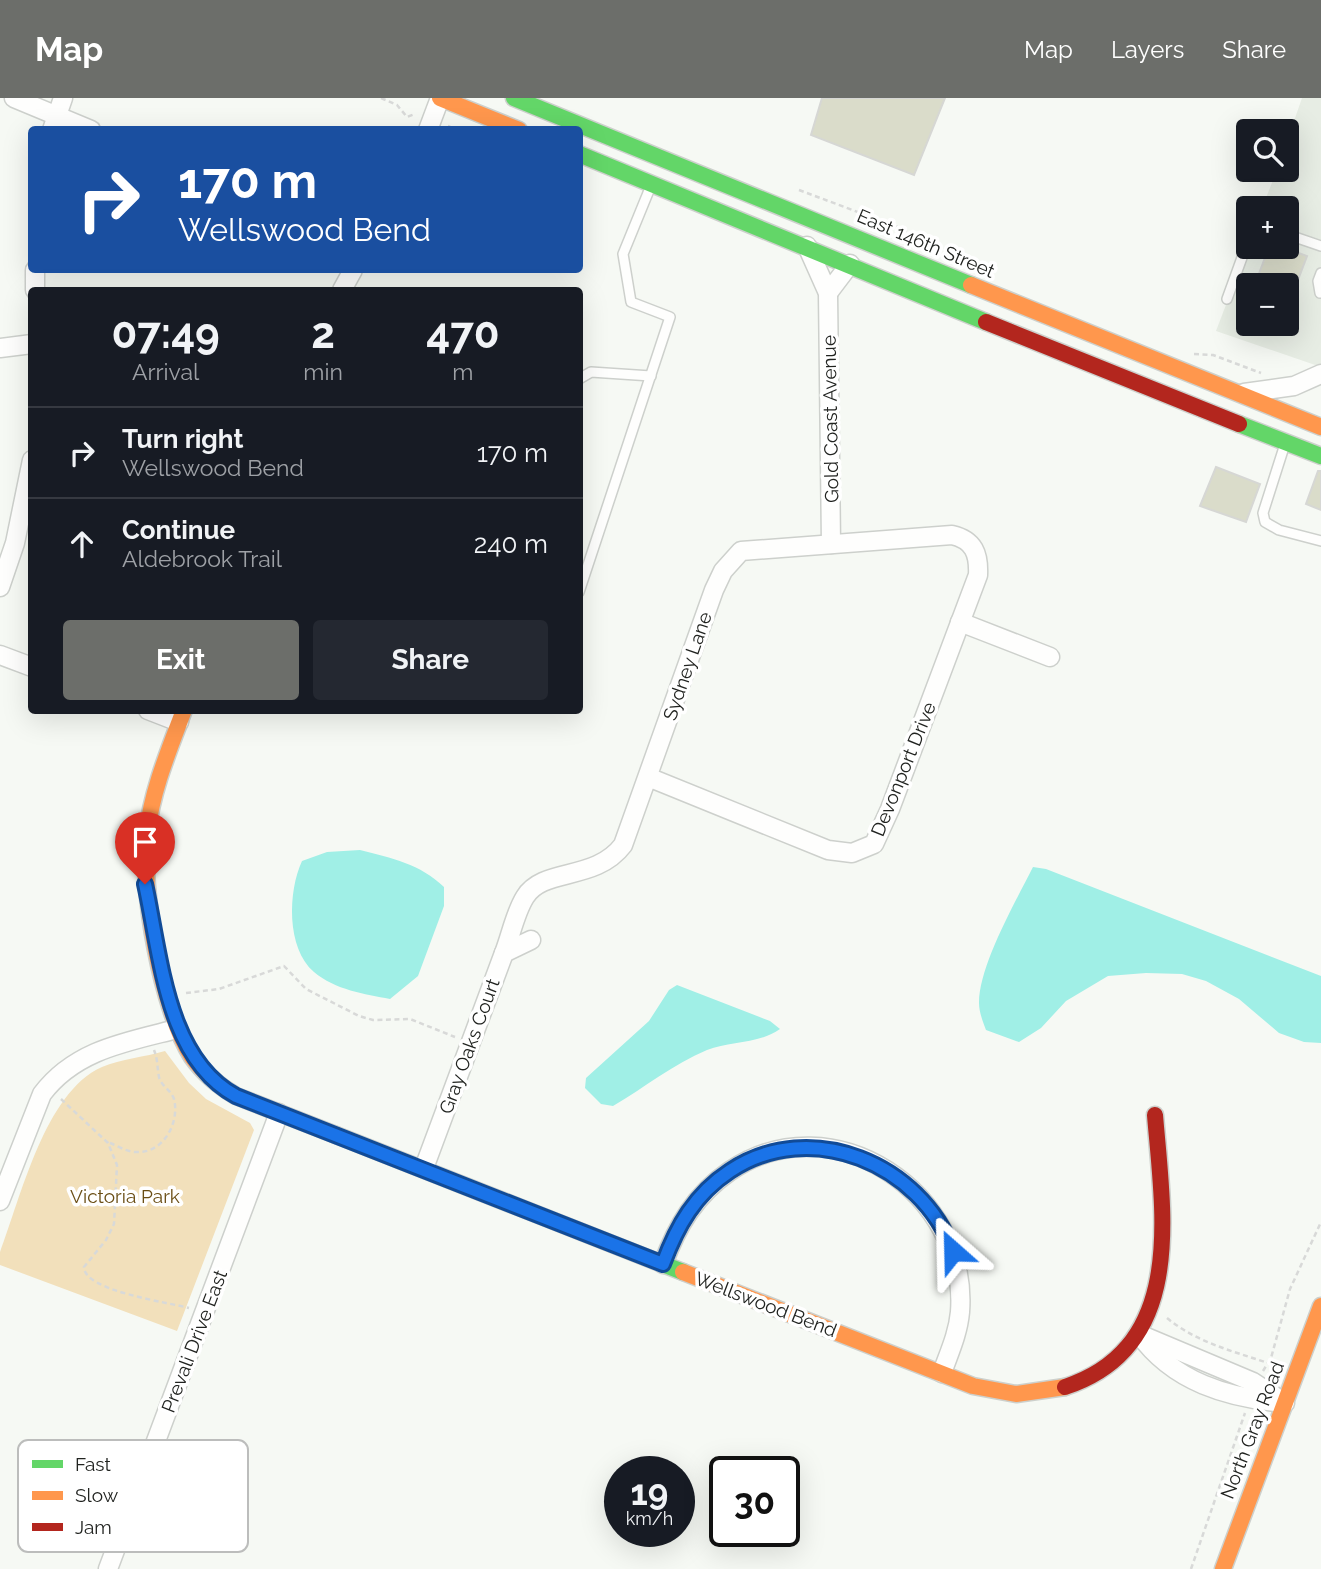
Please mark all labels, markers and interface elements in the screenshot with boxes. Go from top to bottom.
text: Map [35,30,103,69]
text: Map [1024,35,1073,64]
text: Layers [1111,35,1184,64]
text: Share [1222,35,1286,64]
map controls [1236,119,1299,336]
button: search [1236,119,1299,182]
text: 170 m [178,152,317,209]
icon: right [63,154,154,245]
button: + [1236,196,1299,259]
street label: East 146th Street [854,204,999,282]
text: Wellswood Bend [178,211,431,248]
button: − [1236,273,1299,336]
text: 07:49 [111,309,220,358]
text: 2 [311,309,335,358]
text: 470 [426,309,500,358]
street label: Gold Coast Avenue [818,335,842,503]
text: Arrival [132,358,199,385]
text: min [303,358,343,385]
text: m [452,358,473,385]
text: Turn right [122,424,243,454]
icon: right [63,434,101,472]
text: 170 m [477,438,548,468]
text: Wellswood Bend [122,454,304,481]
text: Continue [122,515,235,545]
icon: ahead [63,525,101,563]
text: 240 m [474,529,548,559]
text: Aldebrook Trail [122,545,282,572]
street label: Sydney Lane [658,609,716,723]
button: Exit [63,620,299,700]
button: Share [313,620,548,700]
street label: Devonport Drive [866,699,940,839]
pin [115,812,175,884]
icon: arrive [126,823,164,861]
street label: Gray Oaks Court [434,975,504,1117]
park label: Victoria Park [70,1185,180,1207]
position arrow [916,1214,990,1288]
street label: Prevali Drive East [157,1266,232,1415]
street label: Wellswood Bend [692,1267,840,1341]
street label: North Gray Road [1216,1358,1288,1502]
legend [18,1440,248,1552]
text: Fast [75,1453,111,1475]
speed limit sign: 30 [709,1456,800,1547]
text: 19 [631,1472,668,1513]
text: Slow [75,1484,119,1506]
text: km/h [626,1508,673,1529]
text: Jam [75,1516,112,1538]

